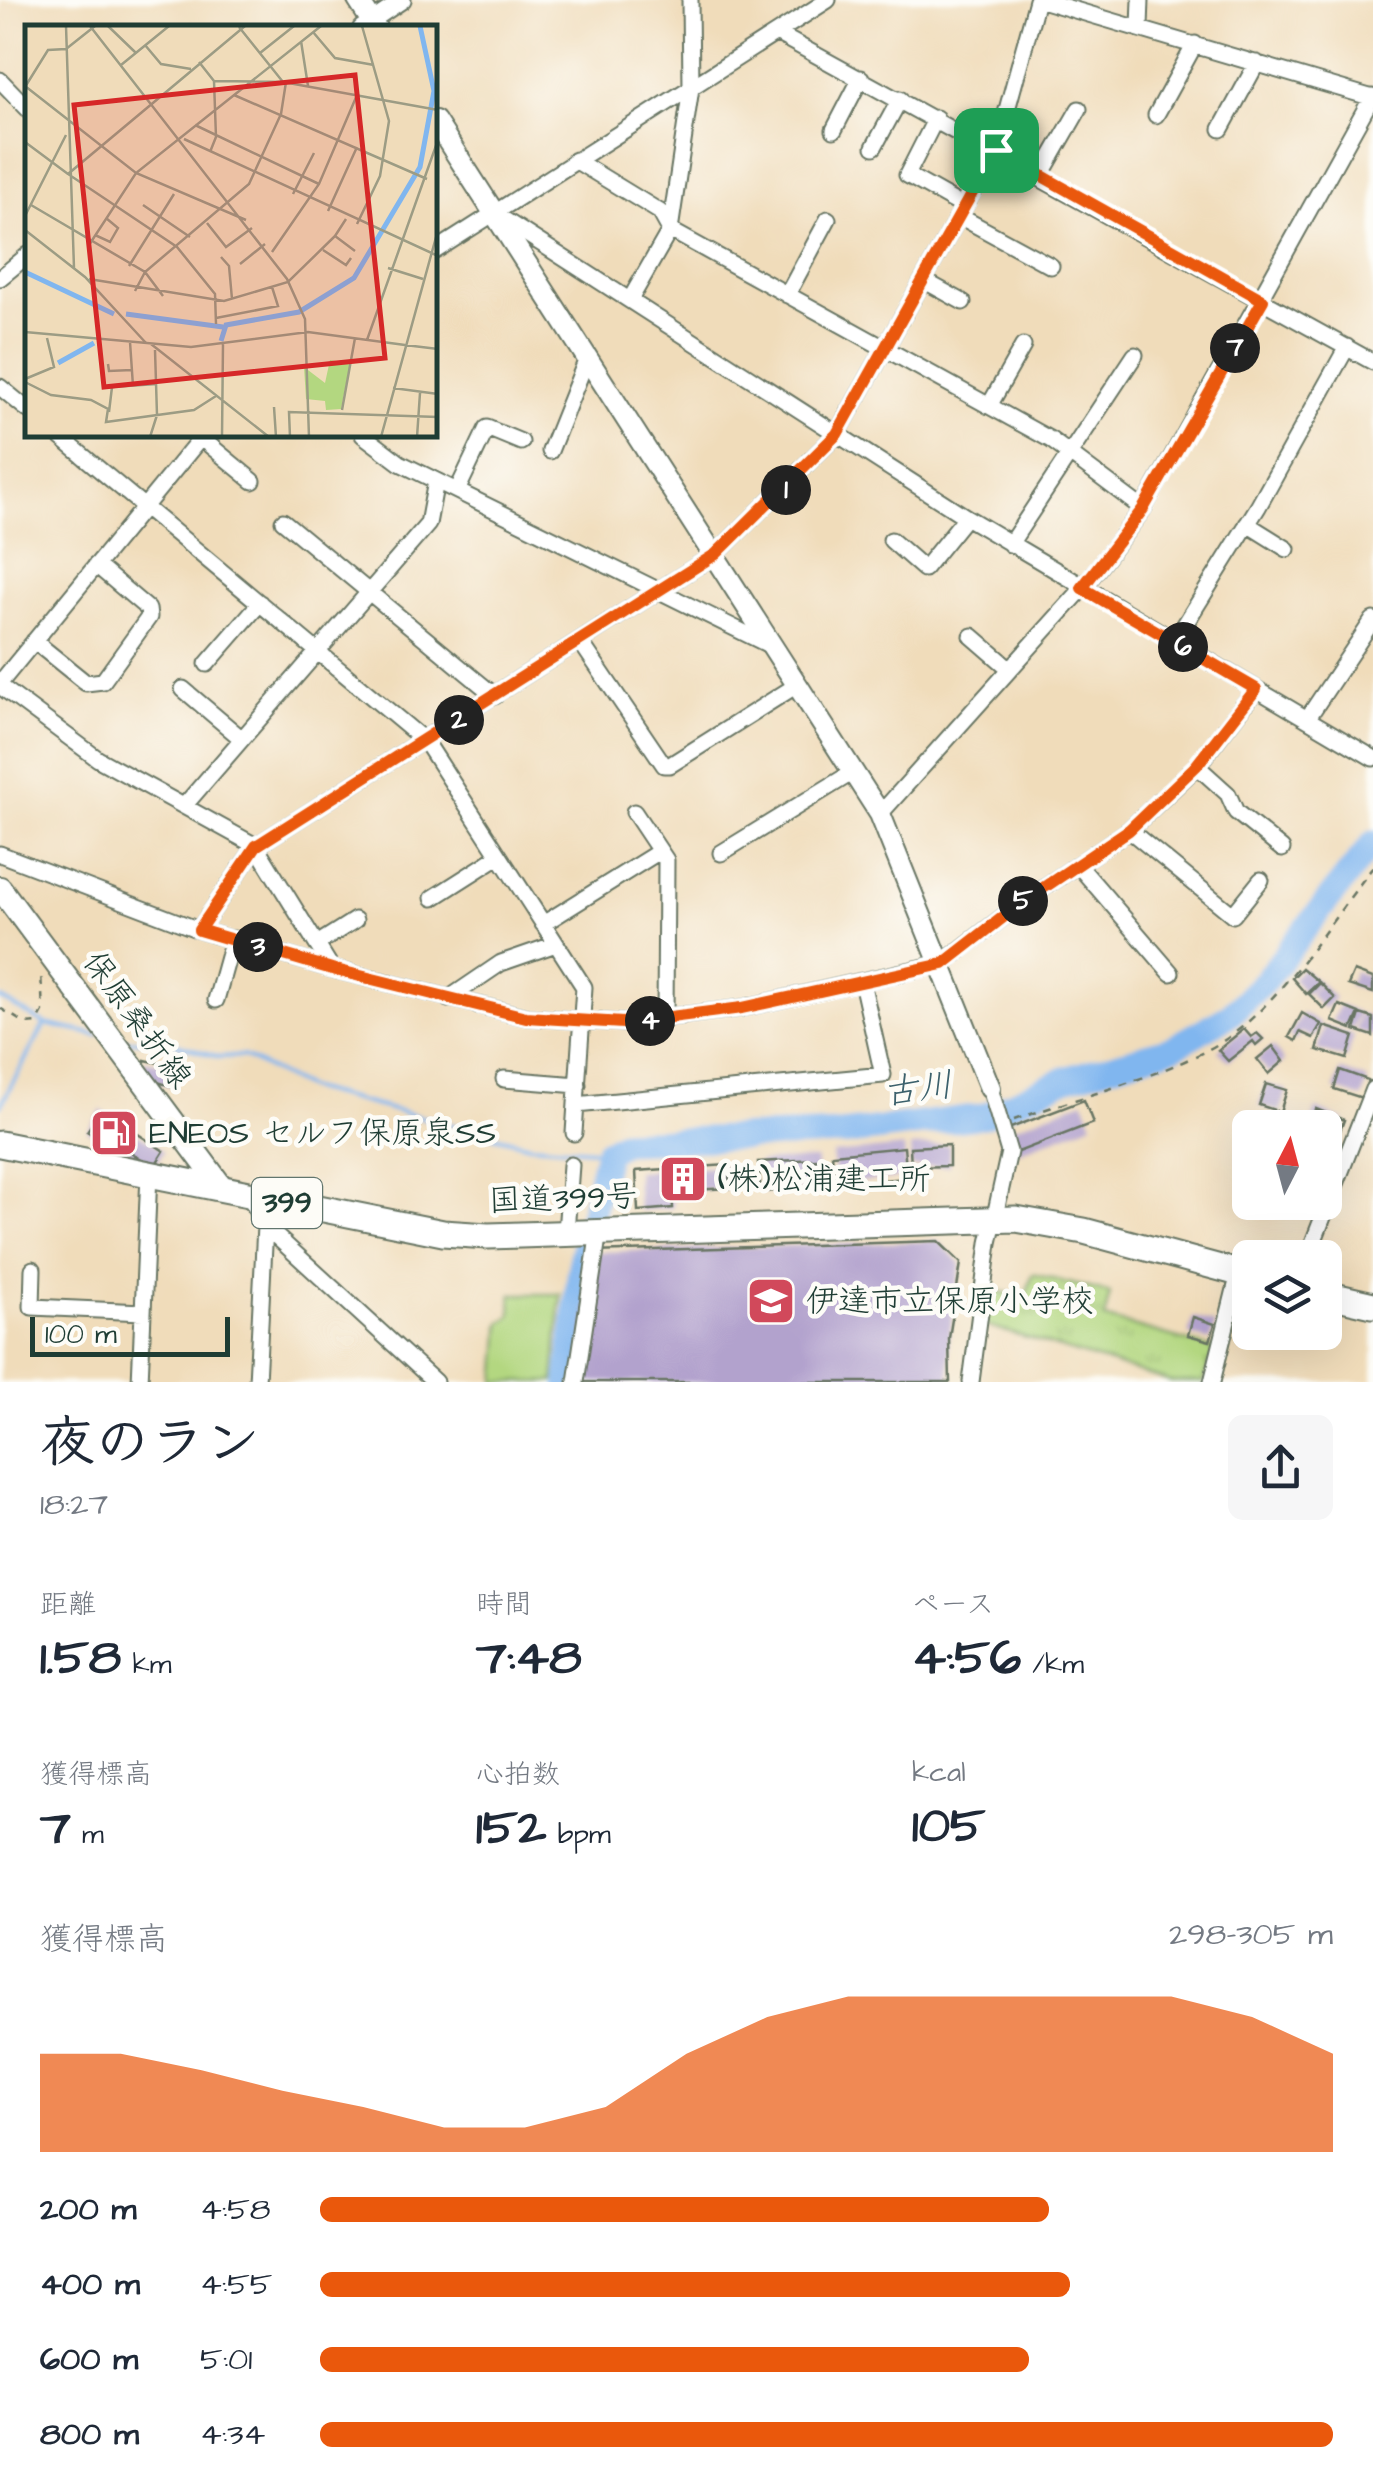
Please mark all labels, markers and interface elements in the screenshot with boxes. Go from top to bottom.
inset map [25,25,438,438]
pin [954,108,1039,193]
icon: arrive [969,123,1024,178]
pin: 7 [1210,323,1260,373]
text: 7 [1226,328,1244,367]
pin: 1 [761,465,811,515]
text: 1 [784,470,788,509]
pin: 6 [1158,622,1208,672]
text: 6 [1174,627,1192,666]
pin: 2 [434,695,484,745]
text: 2 [451,700,467,739]
pin: 5 [998,876,1048,926]
text: 5 [1013,881,1033,920]
pin: 3 [233,922,283,972]
text: 3 [251,927,265,966]
street label: 保原桑折線 [72,942,202,1098]
pin: 4 [625,996,675,1046]
text: 4 [640,1001,660,1040]
water label: 古川 [880,1060,956,1118]
fuel station icon: ENEOS セルフ保原泉SS [88,1107,140,1159]
north arrow [1232,1110,1342,1220]
map controls [1232,1110,1342,1350]
place label: ENEOS セルフ保原泉SS [149,1111,496,1156]
building icon: (株)松浦建工所 [657,1153,709,1205]
place label: (株)松浦建工所 [718,1157,931,1202]
street label: 国道399号 [488,1174,638,1224]
road number: 399 [252,1178,322,1228]
button: layers [1232,1240,1342,1350]
school or university icon: 伊達市立保原小学校 [745,1275,797,1327]
place label: 伊達市立保原小学校 [806,1279,1094,1324]
scale bar [30,1312,230,1356]
text: 100 m [45,1315,117,1354]
text: 夜のラン [40,1406,260,1482]
button: share [1228,1415,1333,1520]
text: 18:27 [40,1482,108,1527]
text: 距離 [40,1585,96,1624]
text: 時間 [476,1585,532,1624]
text: ペース [912,1585,994,1624]
text: 1.58 [40,1624,121,1693]
text: 7:48 [476,1624,582,1693]
text: 4:56 [912,1624,1021,1693]
text: km [121,1645,171,1684]
text: /km [1021,1645,1084,1684]
text: kcal [912,1753,966,1792]
text: 獲得標高 [40,1755,152,1794]
text: 心拍数 [476,1755,560,1794]
text: 105 [912,1792,985,1861]
text: 7 [40,1794,71,1863]
text: 152 [476,1794,546,1863]
text: m [71,1815,104,1854]
text: bpm [546,1815,611,1854]
text: 298–305 m [1169,1912,1333,1957]
text: 獲得標高 [40,1917,168,1962]
text: 200 m [40,2187,136,2232]
text: 4:58 [200,2187,271,2232]
text: 400 m [40,2262,140,2307]
text: 4:55 [200,2262,272,2307]
text: 600 m [40,2337,138,2382]
text: 5:01 [200,2337,252,2382]
text: 800 m [40,2412,139,2457]
text: 4:34 [200,2412,265,2457]

